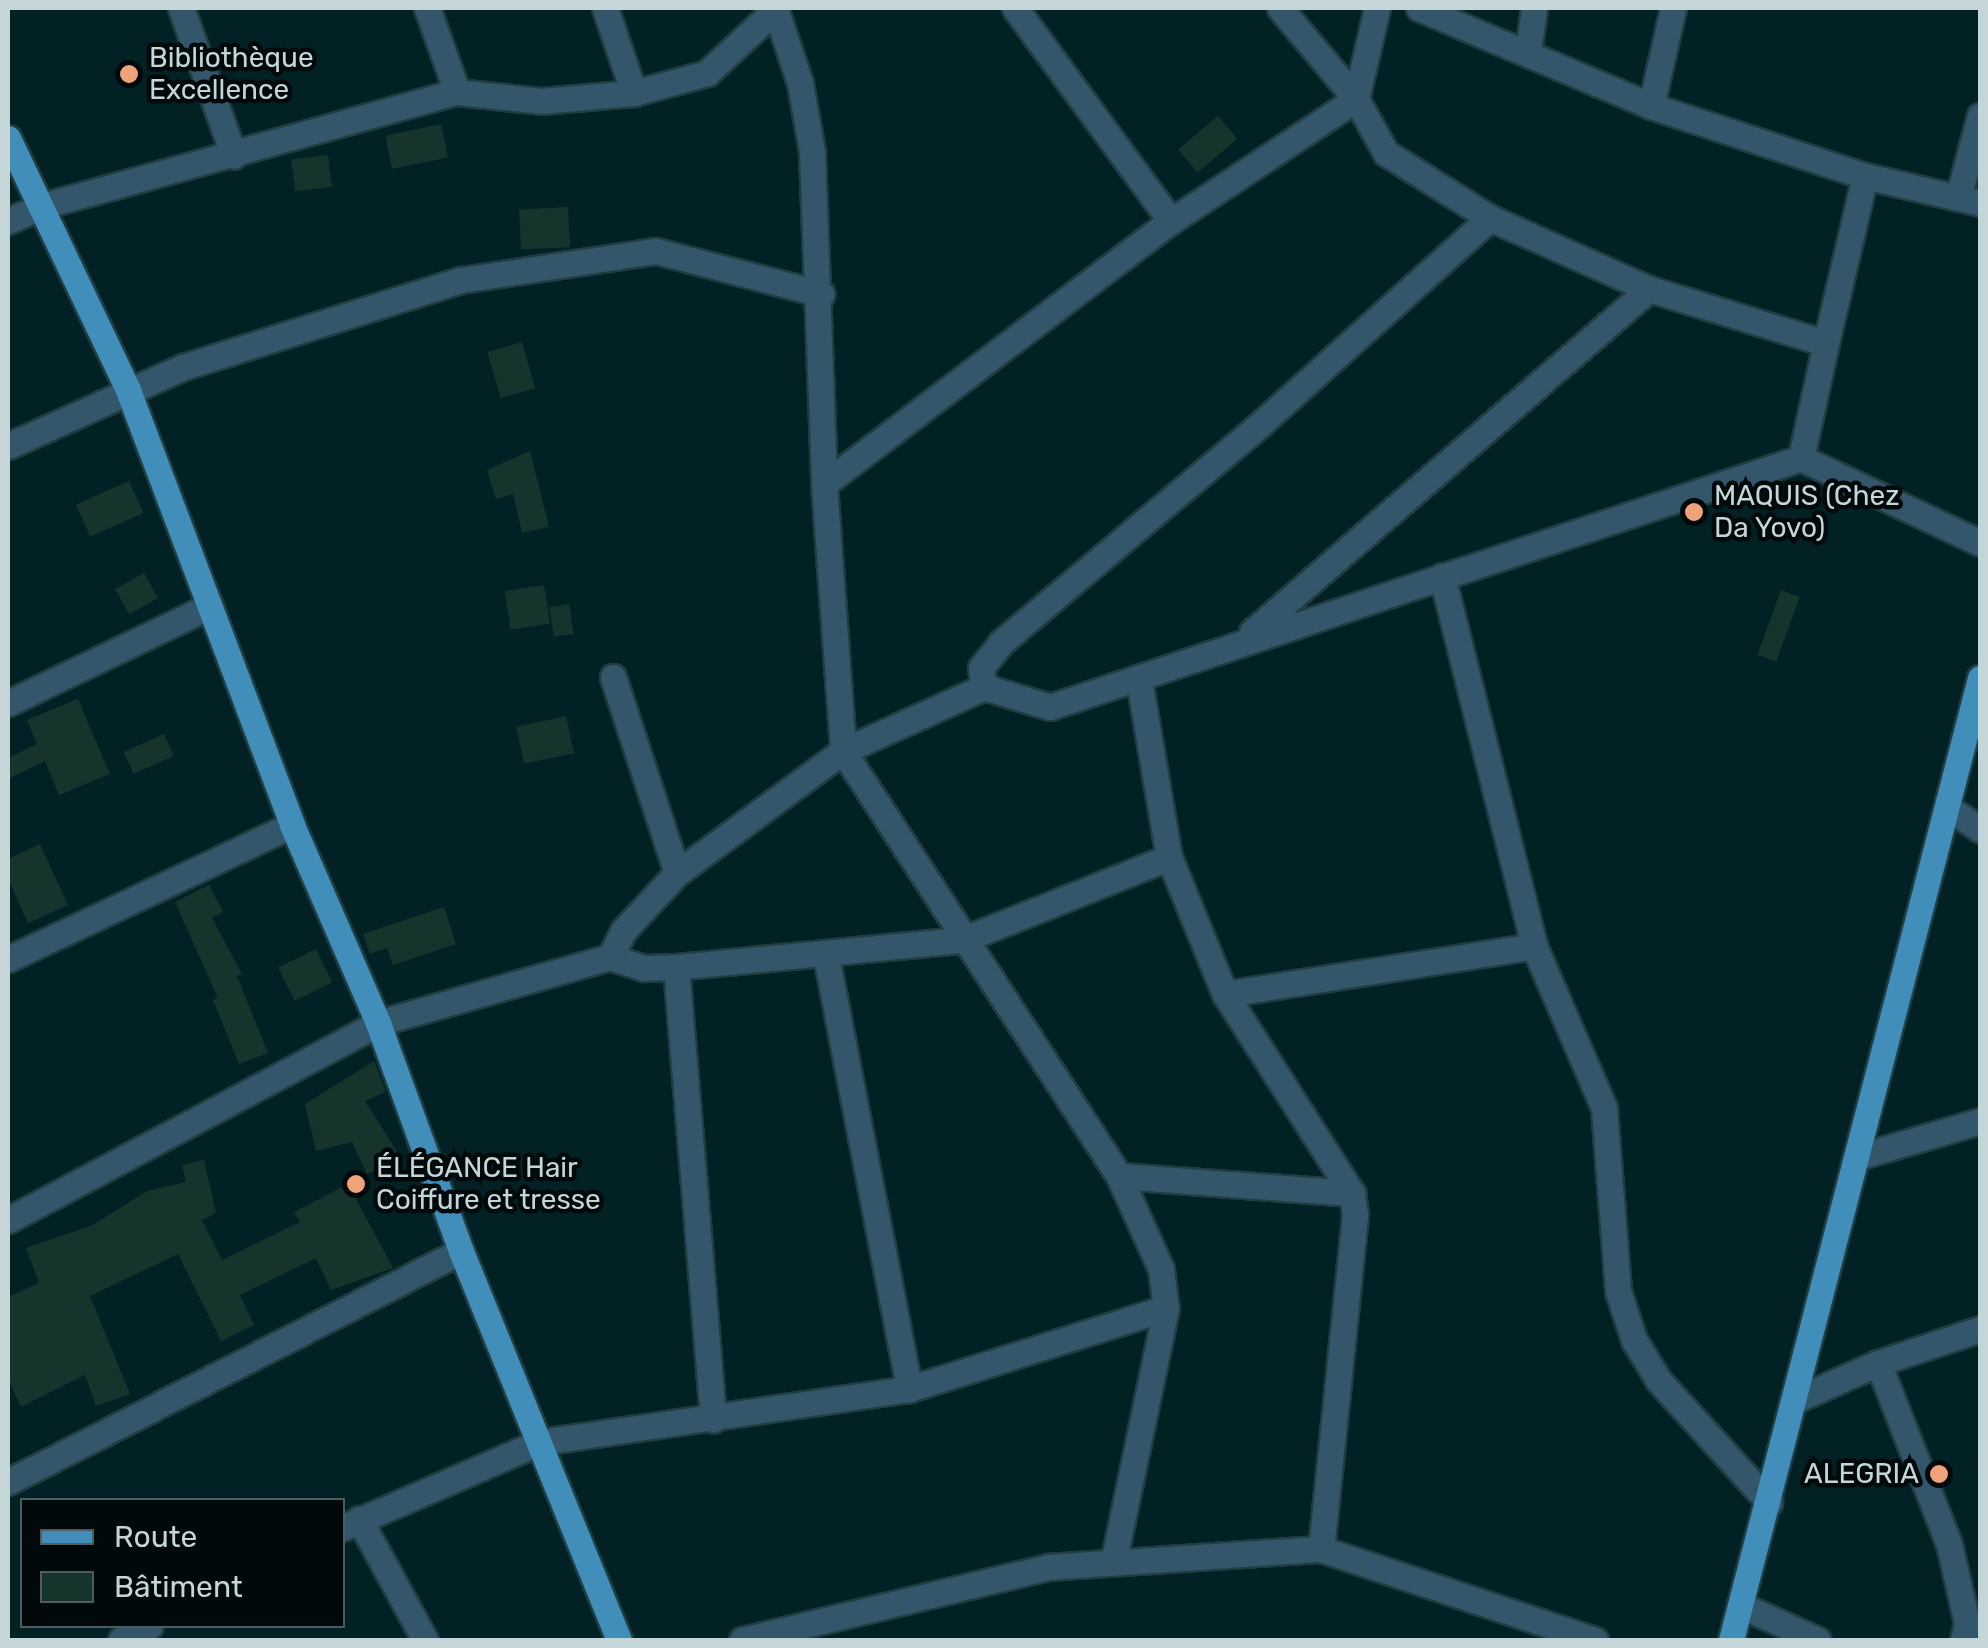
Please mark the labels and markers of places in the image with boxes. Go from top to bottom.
place label: Bibliothèque Excellence [149,41,314,107]
marker: Bibliothèque Excellence [118,63,140,85]
place label: MAQUIS (Chez Da Yovo) [1714,479,1899,545]
marker: MAQUIS (Chez Da Yovo) [1683,501,1705,523]
place label: ÉLÉGANCE Hair Coiffure et tresse [376,1151,601,1217]
marker: ÉLÉGANCE Hair Coiffure et tresse [345,1173,367,1195]
place label: ALEGRIA [1804,1457,1919,1491]
marker: ALEGRIA [1928,1463,1950,1485]

